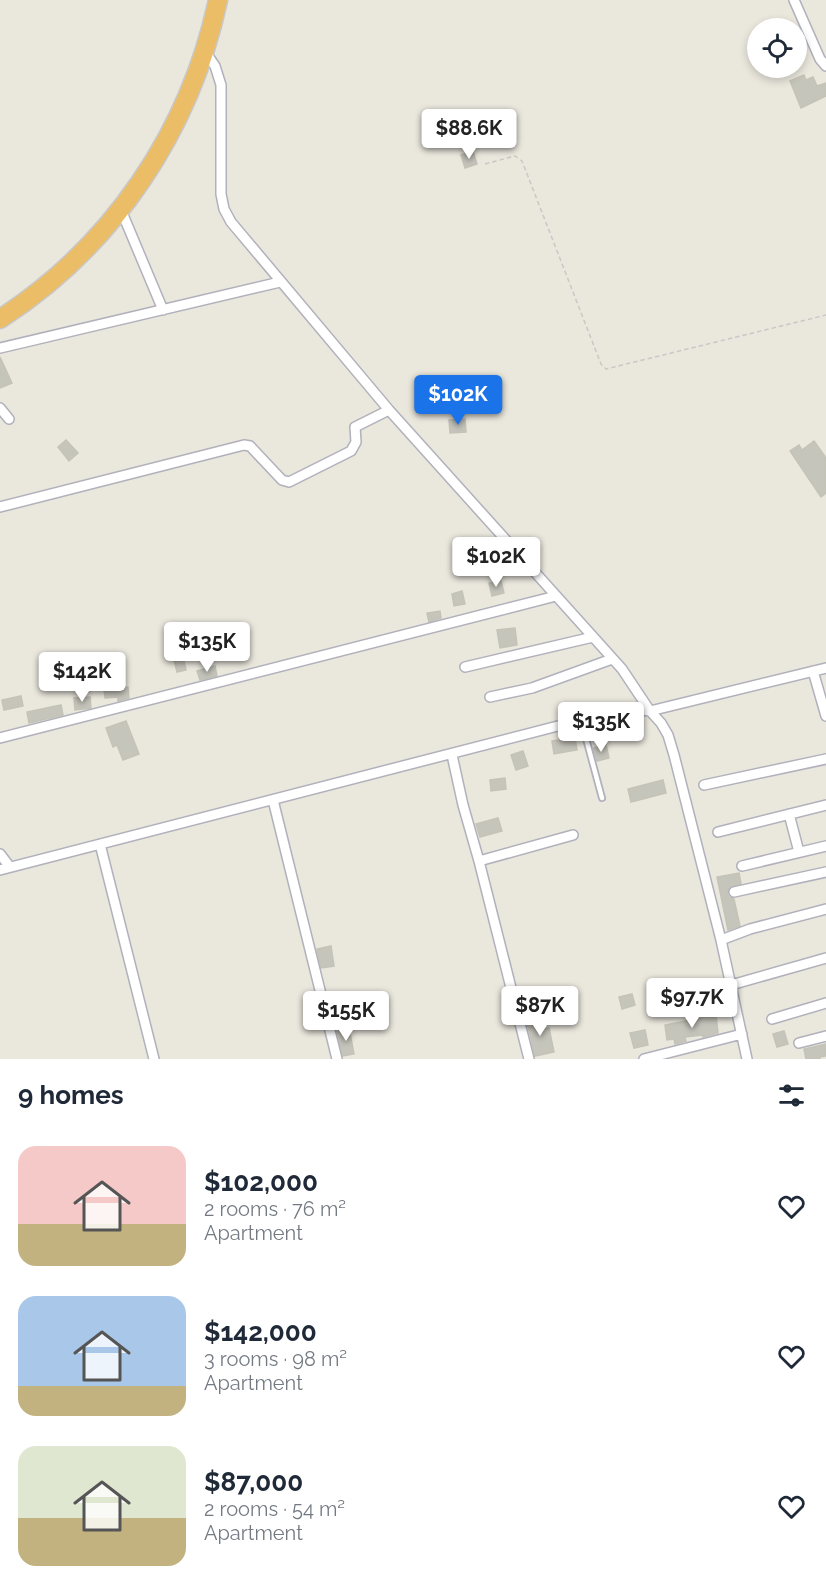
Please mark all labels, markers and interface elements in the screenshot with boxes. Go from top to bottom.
map controls [747,18,807,78]
button: locate [747,18,807,78]
pin: $88.6K [420,109,518,160]
text: $88.6K [436,116,502,140]
pin: $102K [416,375,500,426]
text: $102K [428,382,488,406]
pin: $102K [454,537,538,588]
text: $102K [466,544,526,568]
pin: $135K [165,622,249,673]
text: $135K [178,629,236,653]
pin: $142K [40,652,124,703]
text: $142K [53,659,111,683]
pin: $135K [559,702,643,753]
text: $135K [572,709,630,733]
pin: $97.7K [643,978,741,1029]
text: $97.7K [660,985,724,1009]
pin: $87K [504,986,576,1037]
pin: $155K [304,991,388,1042]
text: $87K [515,993,565,1017]
text: $155K [317,998,375,1022]
icon: filters [775,1079,808,1112]
text: 9 homes [18,1080,124,1110]
text: $102,000 [204,1167,318,1197]
icon: home [66,1170,138,1242]
icon: heart [775,1190,808,1223]
text: 2 rooms · 76 m² [204,1197,346,1221]
text: Apartment [204,1221,303,1245]
text: $142,000 [204,1317,317,1347]
icon: home [66,1320,138,1392]
icon: heart [775,1340,808,1373]
text: 3 rooms · 98 m² [204,1347,347,1371]
text: Apartment [204,1371,303,1395]
text: $87,000 [204,1467,303,1497]
icon: home [66,1470,138,1542]
icon: heart [775,1490,808,1523]
text: 2 rooms · 54 m² [204,1497,345,1521]
text: Apartment [204,1521,303,1545]

